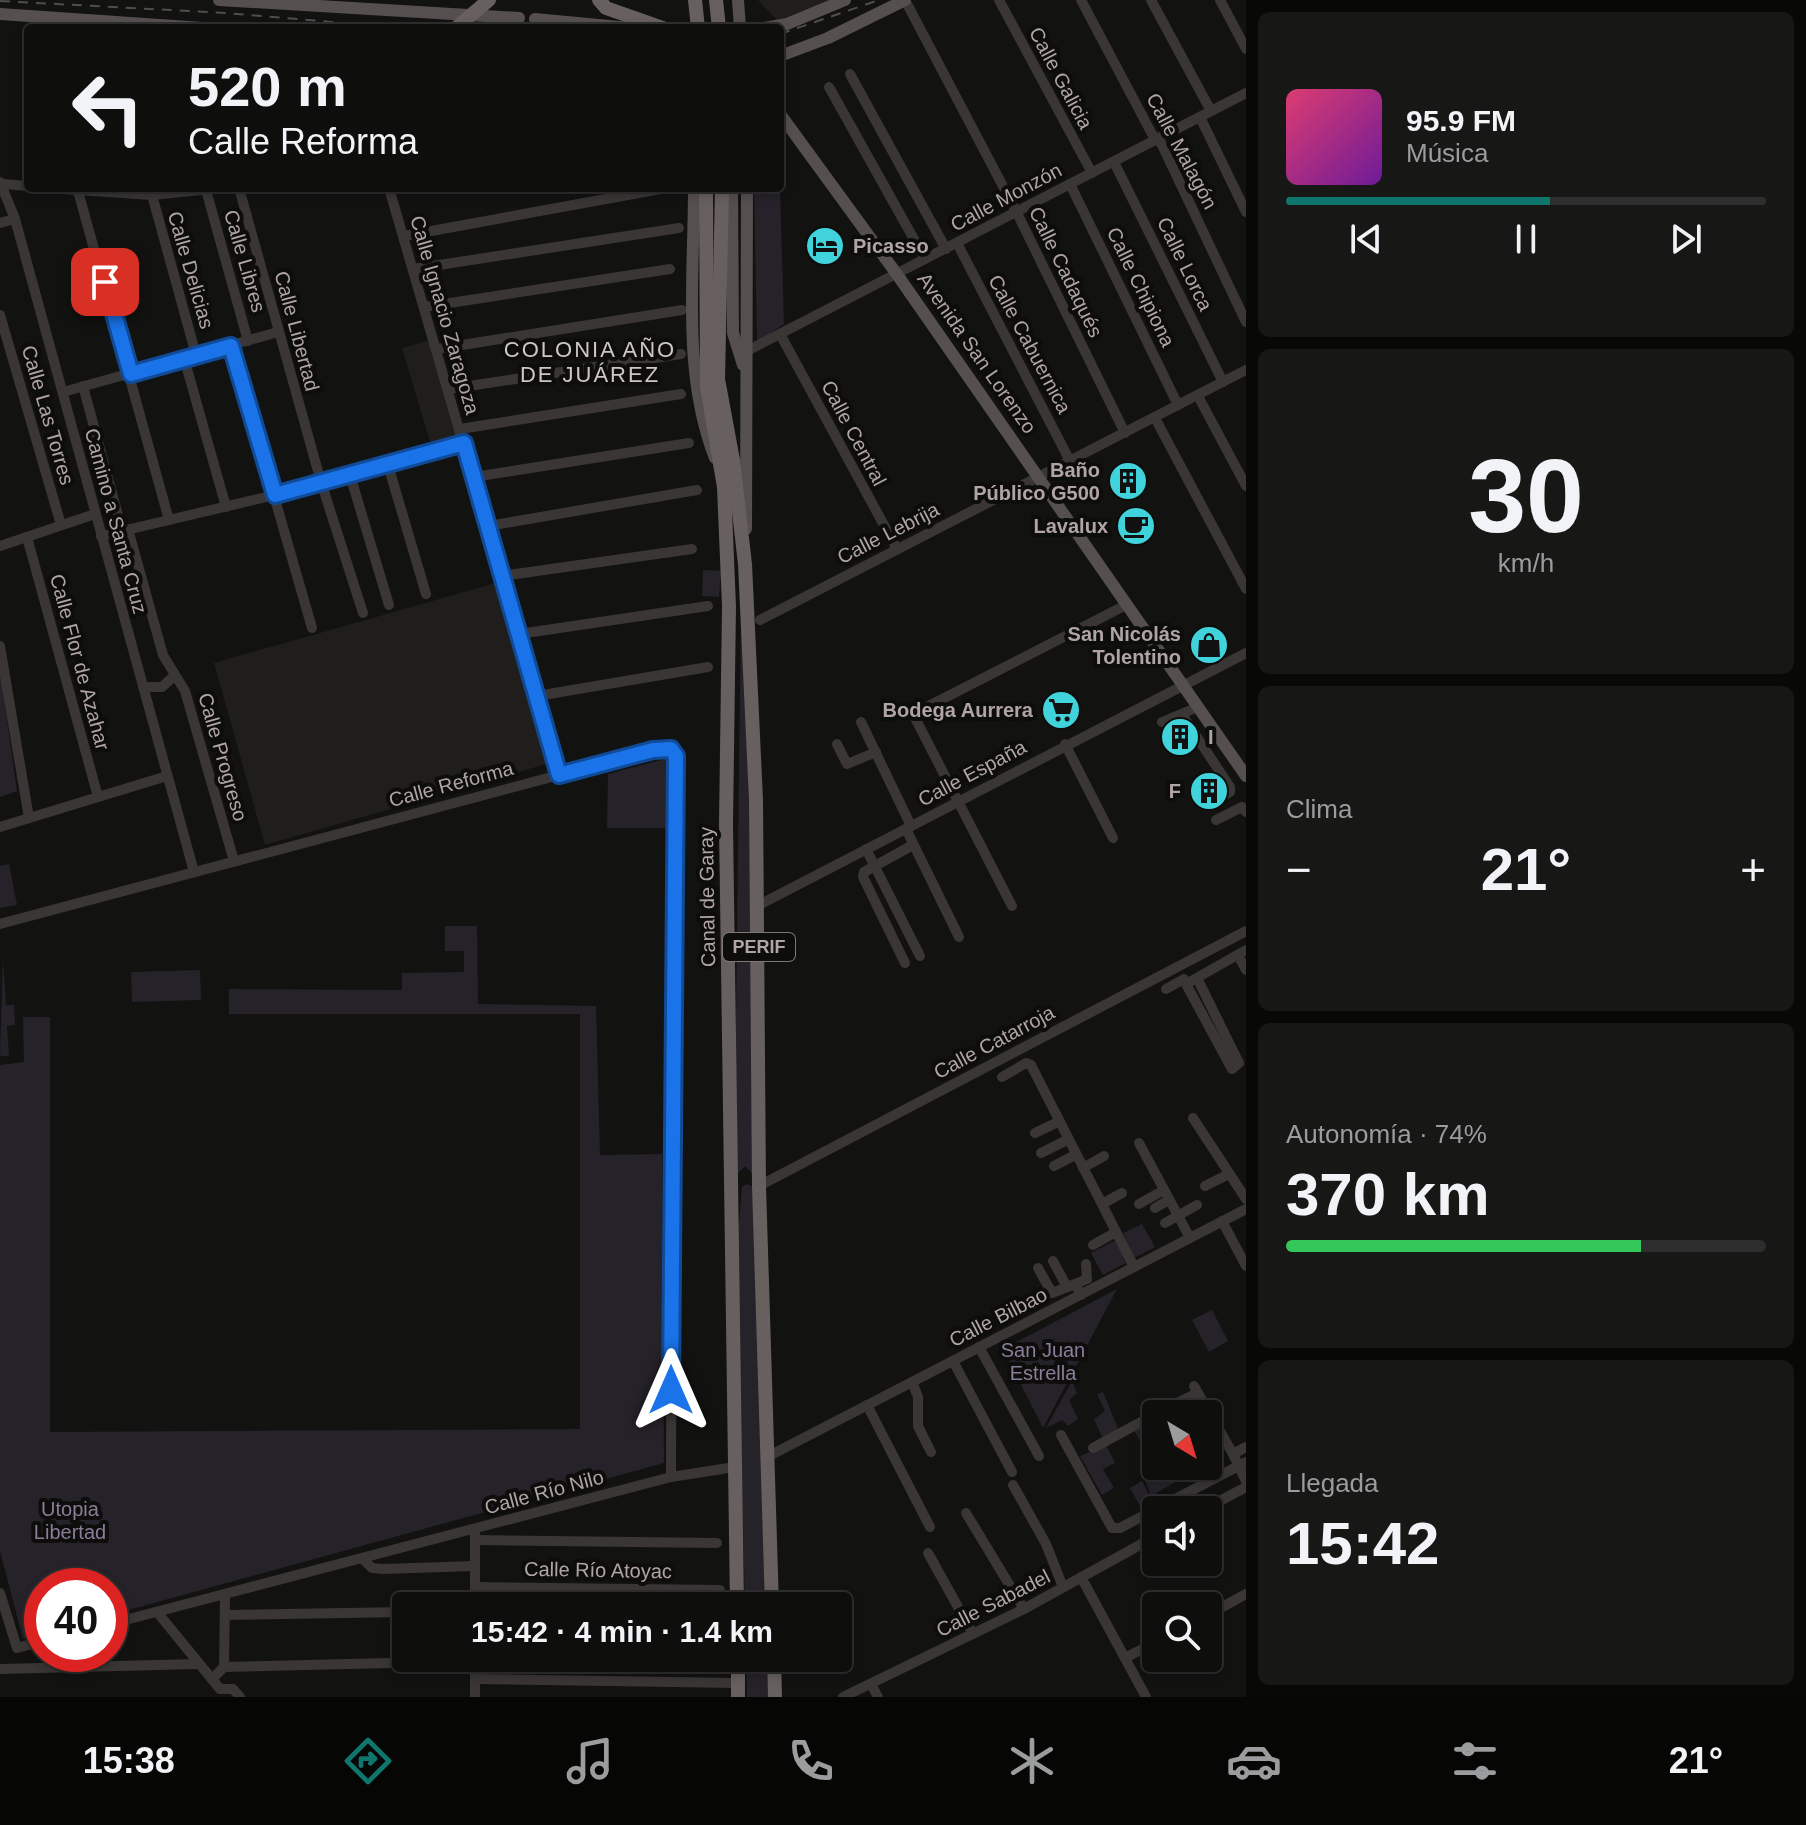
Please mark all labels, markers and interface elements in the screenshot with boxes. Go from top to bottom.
street label: Calle Galicia [1025,23,1097,134]
text: 520 m [188,55,347,118]
icon: left [56,56,160,160]
street label: Calle Malagón [1142,89,1222,213]
text: 95.9 FM [1406,104,1516,137]
text: Calle Reforma [188,121,418,162]
text: Música [1406,138,1488,168]
street label: Calle Monzón [947,159,1065,235]
street label: Calle Cadaqués [1025,203,1107,341]
street label: Calle Libres [220,207,270,315]
street label: Calle Delicias [164,209,218,331]
street label: Calle Ignacio Zaragoza [406,213,484,418]
street label: Calle Lorca [1153,214,1217,315]
icon: previous [1344,217,1388,261]
icon: pause [1504,217,1548,261]
icon: next [1664,217,1708,261]
street label: Calle Chipiona [1103,224,1180,351]
hotel icon: Picasso [804,225,846,267]
place label: Picasso [853,235,929,257]
pin [71,248,139,316]
icon: arrive [83,260,127,304]
street label: Calle Libertad [270,269,324,393]
street label: Avenida San Lorenzo [913,269,1041,437]
street label: Calle Cabuernica [984,271,1076,418]
district label: COLONIA AÑO DE JUÁREZ [504,337,676,387]
street label: Calle Las Torres [18,343,78,487]
street label: Calle Central [817,377,891,489]
street label: Camino a Santa Cruz [81,426,151,616]
text: 30 [1468,438,1584,554]
place label: Baño Público G500 [973,459,1100,504]
building icon: Baño Público G500 [1107,460,1149,502]
street label: Calle Lebrija [833,498,943,568]
cafe icon: Lavalux [1115,505,1157,547]
place label: Lavalux [1034,515,1108,537]
text: km/h [1498,548,1554,578]
street label: Calle Flor de Azahar [46,572,114,753]
place label: San Nicolás Tolentino [1068,623,1181,668]
shop icon: San Nicolás Tolentino [1188,624,1230,666]
supermarket icon: Bodega Aurrera [1040,689,1082,731]
street label: Calle Progreso [194,690,252,824]
place label: Bodega Aurrera [883,699,1034,721]
building icon: I [1159,716,1201,758]
place label: I [1208,726,1214,748]
street label: Calle España [914,735,1030,811]
street label: Calle Reforma [386,757,516,811]
building icon: F [1188,770,1230,812]
place label: F [1169,780,1181,802]
text: Clima [1286,794,1352,824]
street label: Canal de Garay [695,827,719,967]
text: 21° [1481,836,1571,903]
text: − [1286,845,1312,894]
text: + [1740,845,1766,894]
road number: PERIF [723,933,795,961]
street label: Calle Catarroja [930,1001,1059,1083]
text: Autonomía · 74% [1286,1119,1487,1149]
text: 370 km [1286,1161,1490,1228]
street label: Calle Bilbao [945,1283,1051,1351]
park label: San Juan Estrella [1001,1339,1085,1384]
position arrow [629,1348,713,1432]
north arrow [1142,1400,1222,1480]
map controls [1142,1400,1222,1672]
street label: Calle Río Nilo [482,1466,606,1518]
text: Llegada [1286,1468,1379,1498]
button: sound [1142,1496,1222,1576]
park label: Utopia Libertad [34,1498,106,1543]
text: 15:42 [1286,1510,1439,1577]
street label: Calle Río Atoyac [524,1558,672,1582]
street label: Calle Sabadel [933,1565,1053,1641]
speed limit sign: 40 [24,1568,128,1672]
button: search [1142,1592,1222,1672]
text: 15:42 · 4 min · 1.4 km [471,1615,773,1648]
icon: directions [340,1733,396,1789]
icon: music [562,1733,618,1789]
icon: phone [783,1733,839,1789]
icon: climate [1004,1733,1060,1789]
icon: car [1226,1733,1282,1789]
icon: filters [1447,1733,1503,1789]
text: 15:38 [83,1740,175,1781]
text: 21° [1669,1740,1723,1781]

